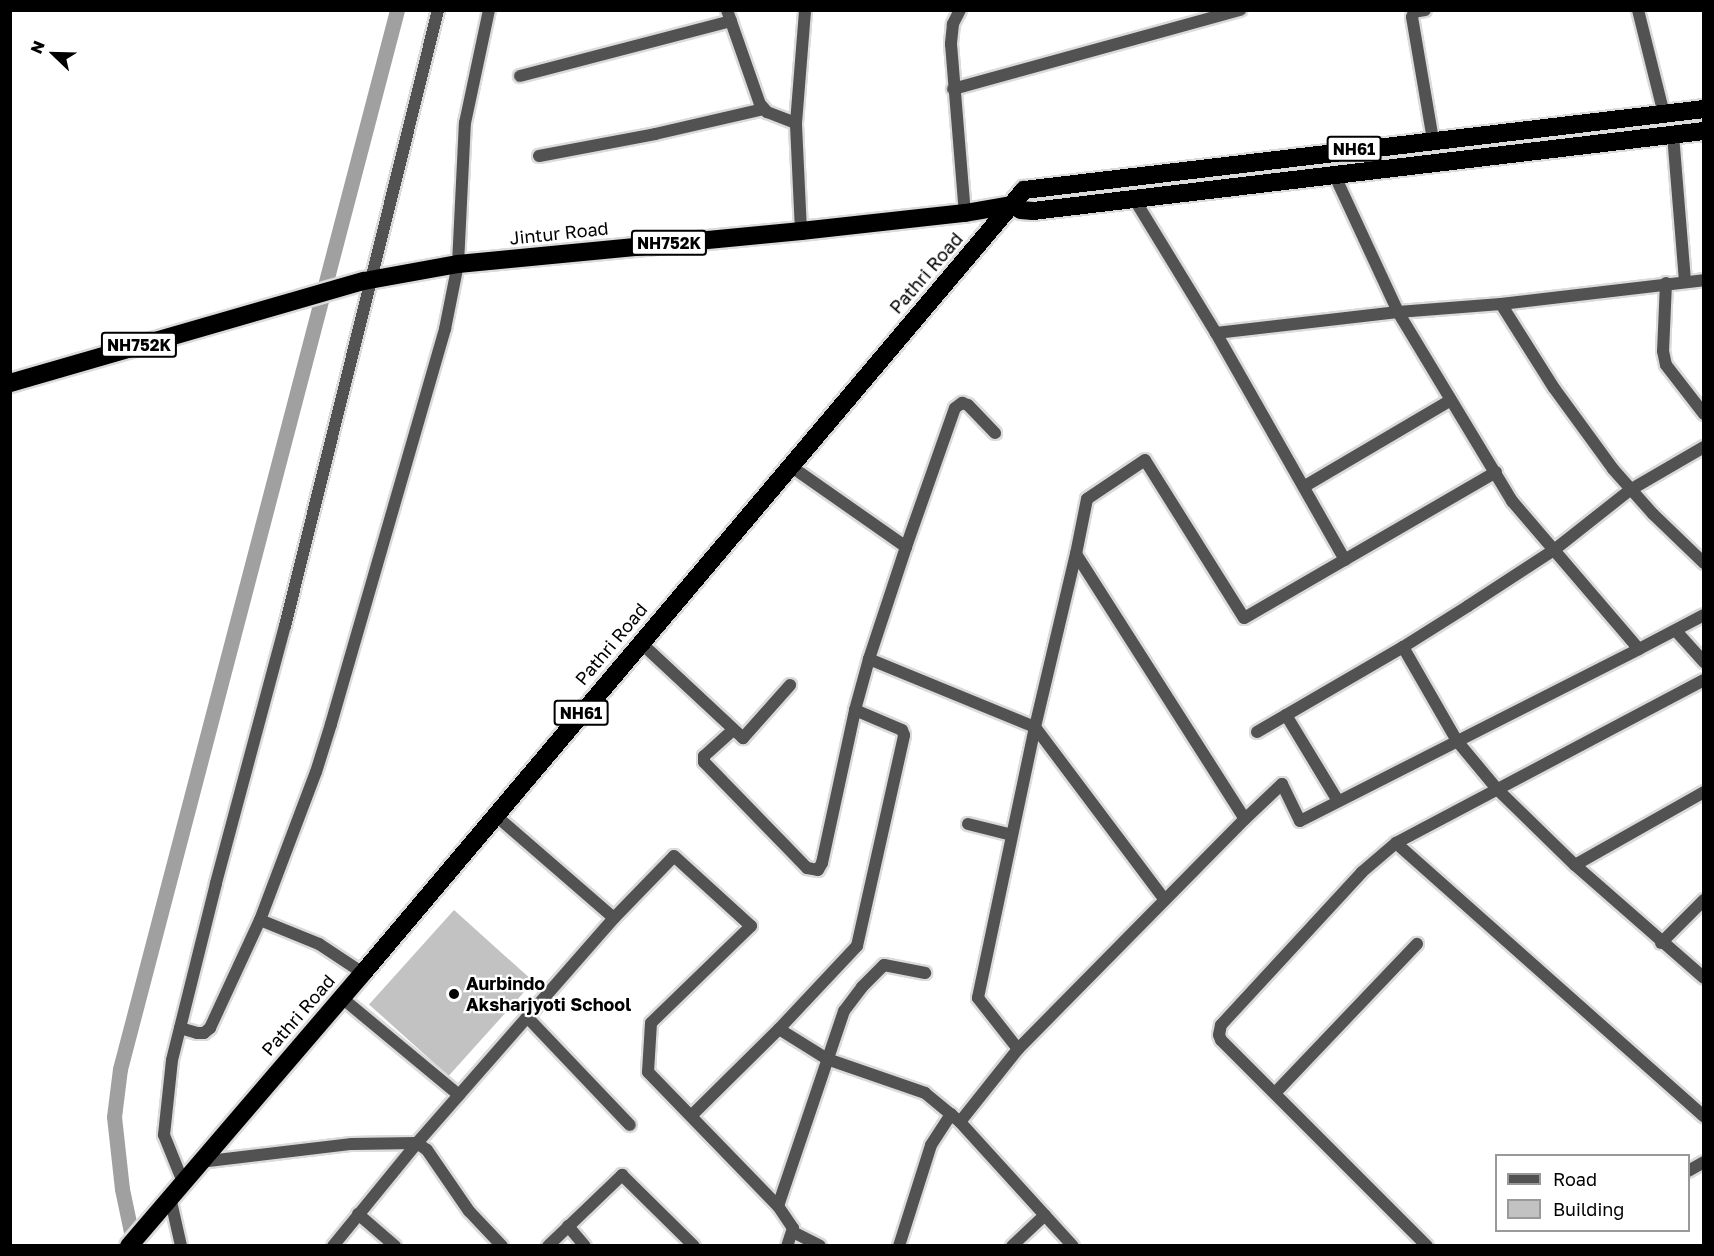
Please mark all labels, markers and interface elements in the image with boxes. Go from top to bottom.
north arrow [24,24,84,84]
text: N [26,37,49,56]
road number: NH61 [1326,136,1382,162]
street label: Jintur Road [508,217,610,249]
street label: Pathri Road [885,228,967,318]
road number: NH752K [630,230,708,256]
road number: NH752K [100,332,178,358]
street label: Pathri Road [570,599,652,689]
road number: NH61 [552,700,610,726]
street label: Pathri Road [257,970,339,1060]
place label: Aurbindo Aksharjyoti School [466,973,631,1016]
marker: Aurbindo Aksharjyoti School [447,987,461,1001]
legend [1495,1154,1690,1232]
text: Road [1553,1168,1597,1190]
text: Building [1553,1198,1624,1220]

